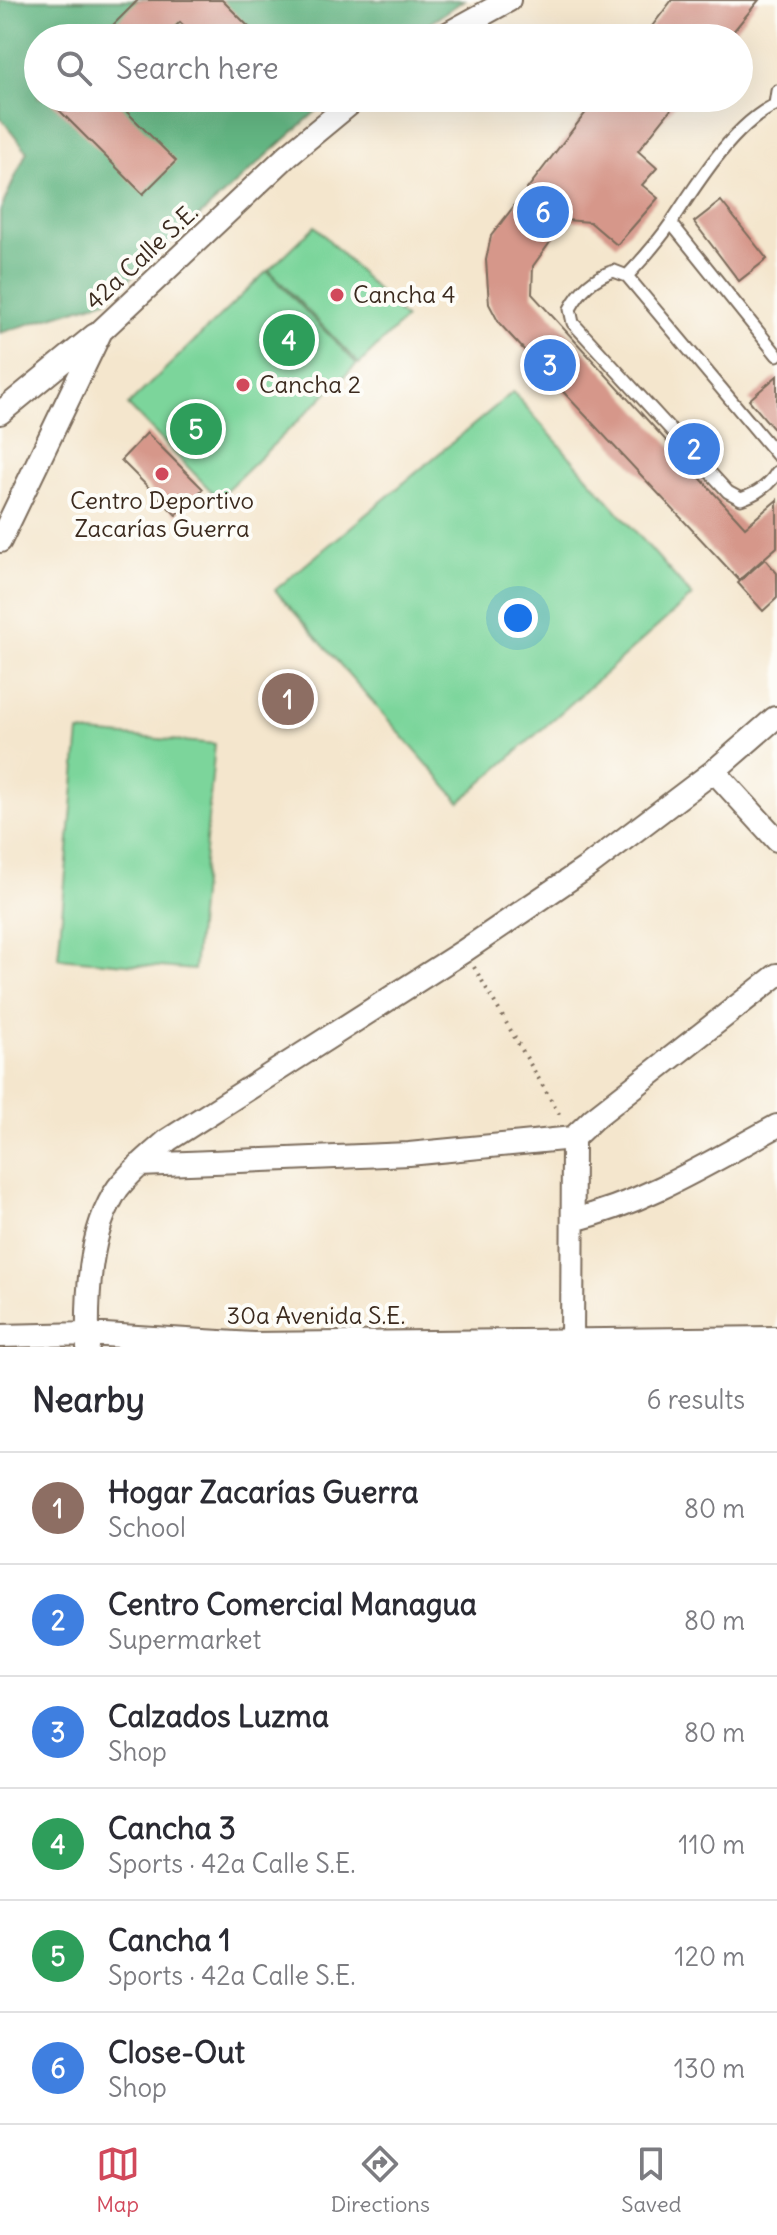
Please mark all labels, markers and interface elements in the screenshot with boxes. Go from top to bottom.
search box [24,24,753,112]
icon: search [52,46,96,90]
text: Search here [116,49,279,87]
pin: 6 [517,182,569,242]
street label: 42a Calle S.E. [79,197,204,316]
place label: Cancha 4 [353,279,456,309]
marker: Cancha 4 [328,286,346,304]
pin: 4 [263,310,315,370]
pin: 3 [524,335,576,395]
place label: Cancha 2 [259,369,361,399]
marker: Cancha 2 [234,376,252,394]
pin: 5 [170,399,222,459]
pin: 2 [668,419,720,479]
marker: Centro Deportivo Zacarías Guerra [153,465,171,483]
place label: Centro Deportivo Zacarías Guerra [70,485,254,543]
your location [498,598,538,638]
pin: 1 [262,669,314,729]
street label: 30a Avenida S.E. [227,1300,405,1330]
text: Nearby [32,1378,145,1421]
text: 6 results [647,1383,745,1416]
text: Hogar Zacarías Guerra [108,1473,419,1511]
text: 1 [53,1492,63,1525]
text: 80 m [684,1492,745,1525]
text: School [108,1511,186,1544]
text: Centro Comercial Managua [108,1585,477,1623]
text: 2 [51,1604,65,1637]
text: 80 m [684,1604,745,1637]
text: Supermarket [108,1623,261,1656]
text: Calzados Luzma [108,1697,329,1735]
text: 3 [51,1716,65,1749]
text: 80 m [684,1716,745,1749]
text: Shop [108,1735,167,1768]
text: Cancha 3 [108,1809,236,1847]
text: 4 [50,1828,66,1861]
text: 110 m [678,1828,745,1861]
text: Sports · 42a Calle S.E. [108,1847,356,1880]
text: Cancha 1 [108,1921,231,1959]
text: 5 [51,1940,65,1973]
text: 120 m [674,1940,745,1973]
text: Sports · 42a Calle S.E. [108,1959,356,1992]
text: Close-Out [108,2033,245,2071]
text: 6 [50,2052,66,2085]
text: 130 m [674,2052,745,2085]
text: Shop [108,2071,167,2104]
tab: Map [96,2142,140,2218]
tab: Directions [331,2142,430,2218]
tab: Saved [621,2142,681,2218]

